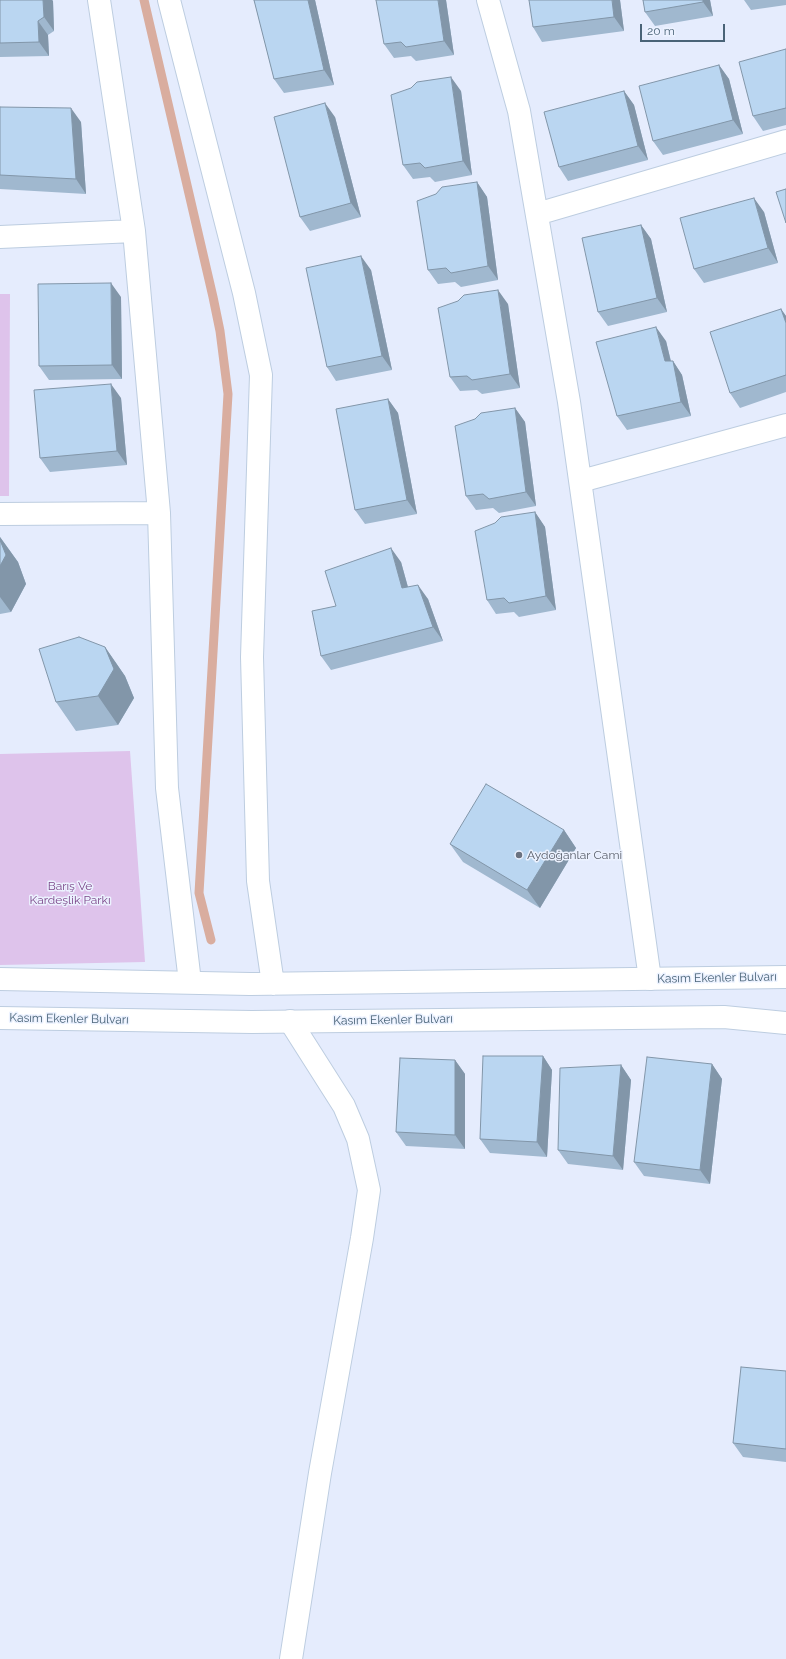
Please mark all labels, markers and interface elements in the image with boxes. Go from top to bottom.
scale bar [642,16,727,42]
text: 20 m [647,24,675,38]
place label: Aydoğanlar Cami [527,848,622,862]
marker: Aydoğanlar Cami [514,850,524,860]
park label: Barış Ve Kardeşlik Parkı [29,879,111,907]
street label: Kasım Ekenler Bulvarı [657,970,777,986]
street label: Kasım Ekenler Bulvarı [9,1011,129,1027]
street label: Kasım Ekenler Bulvarı [333,1012,453,1028]

